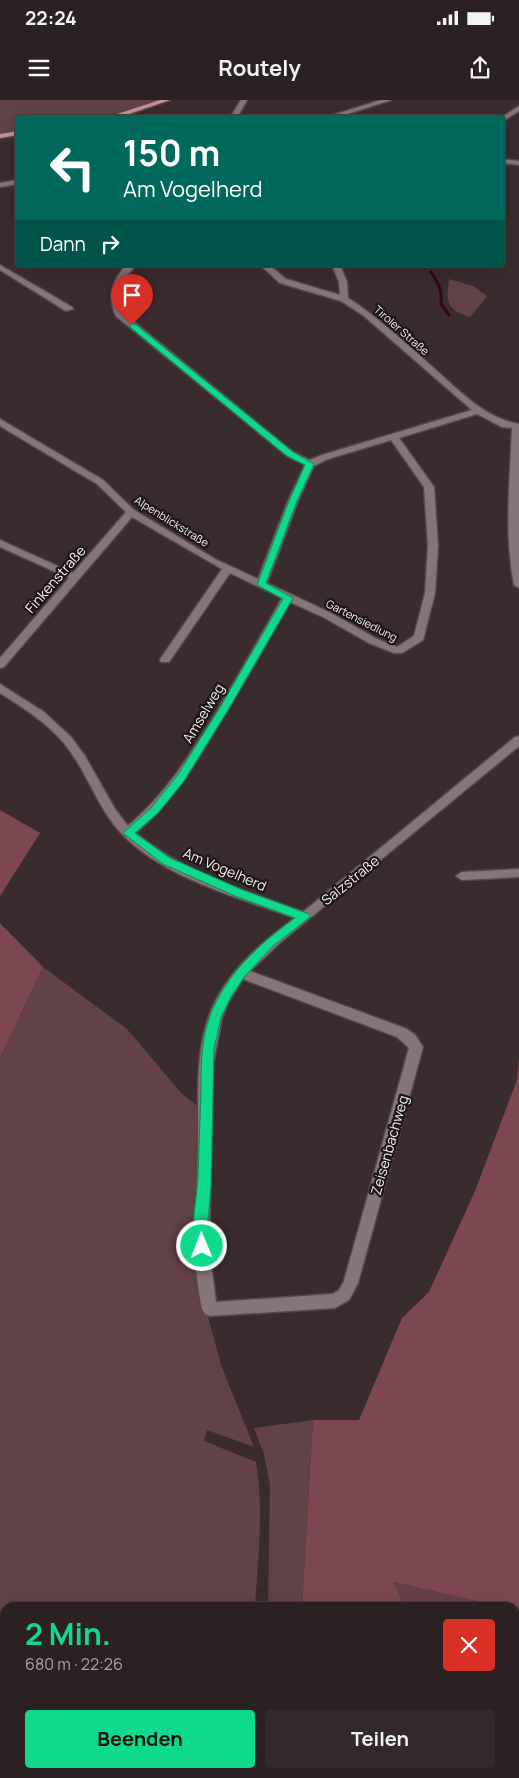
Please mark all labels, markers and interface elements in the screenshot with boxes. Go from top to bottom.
text: 22:24 [25,5,77,31]
text: Routely [218,53,301,83]
icon: menu [25,54,53,82]
icon: share [466,54,494,82]
text: 150 m [123,129,220,177]
icon: left [40,135,105,200]
text: Am Vogelherd [123,174,263,204]
icon: right [96,230,124,258]
text: Dann [40,231,86,257]
pin [111,274,153,325]
icon: arrive [118,281,146,309]
street label: Tiroler Straße [371,302,433,359]
street label: Alpenblickstraße [132,492,212,550]
street label: Finkenstraße [20,541,90,617]
street label: Gartensiedlung [324,596,400,644]
street label: Amselweg [178,680,228,746]
street label: Am Vogelherd [180,843,270,895]
street label: Salzstraße [317,851,383,909]
street label: Zeisenbachweg [366,1093,412,1197]
position arrow [175,1219,227,1271]
text: 2 Min. [25,1613,111,1654]
button: close [443,1619,495,1671]
text: 680 m · 22:26 [25,1653,123,1675]
button: Beenden [25,1710,255,1768]
button: Teilen [265,1710,495,1768]

